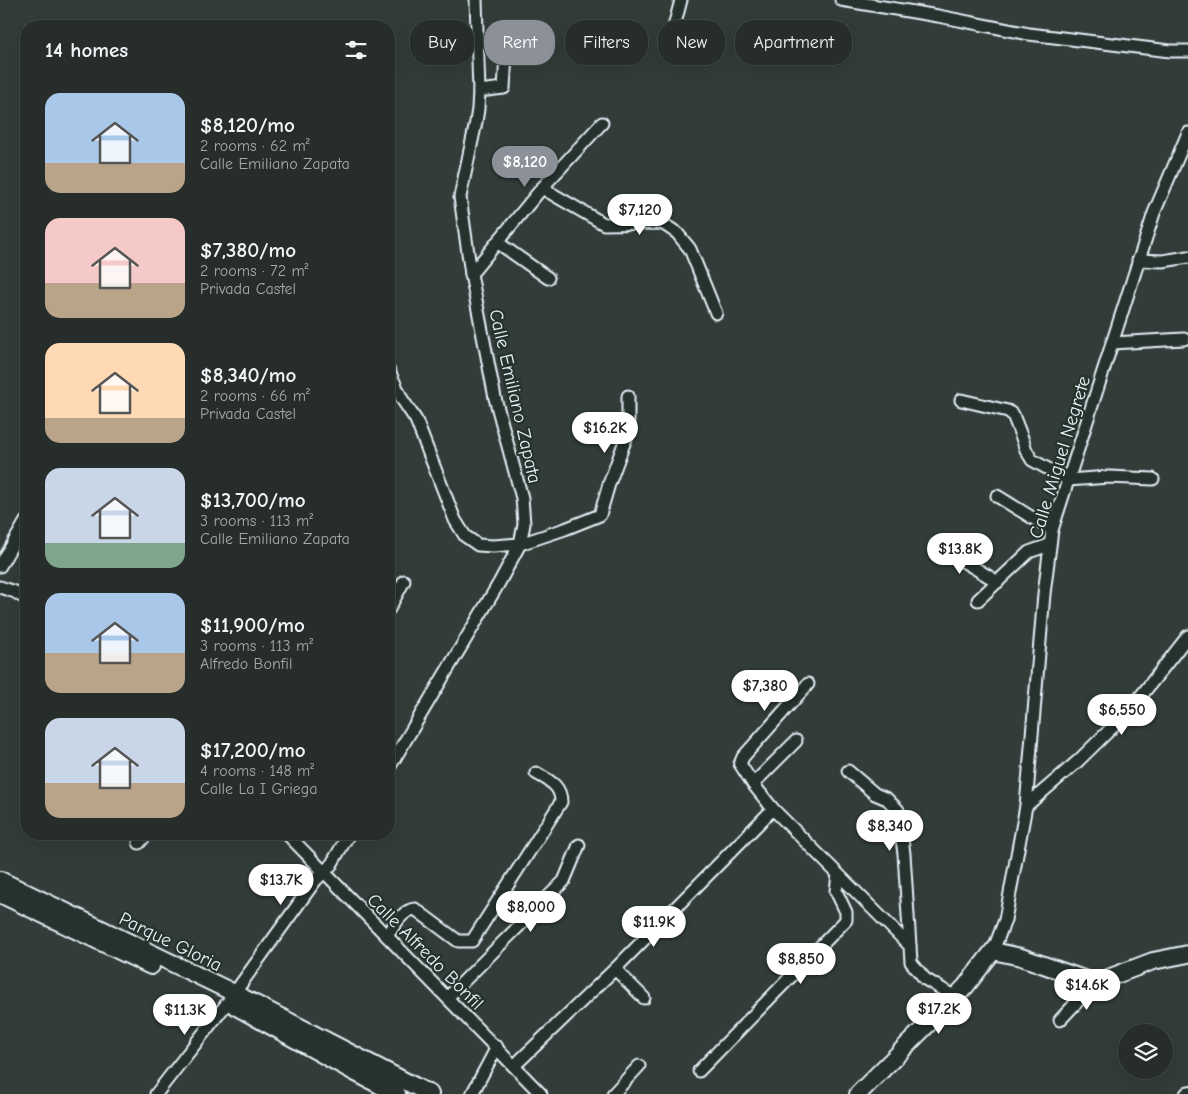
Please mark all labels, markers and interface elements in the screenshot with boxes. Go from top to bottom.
chip: Buy [410,20,474,65]
chip: Rent [484,20,555,65]
chip: Filters [565,20,648,65]
chip: New [658,20,725,65]
chip: Apartment [735,20,852,65]
icon: filters [342,36,370,64]
text: 14 homes [45,38,128,62]
icon: home [85,113,145,173]
text: $8,120/mo [200,113,295,137]
text: 2 rooms · 62 m² [200,137,310,155]
pin: $8,120 [484,146,566,188]
text: $8,120 [503,153,547,171]
text: Calle Emiliano Zapata [200,155,350,173]
pin: $7,120 [599,194,681,236]
text: $7,120 [618,201,662,219]
icon: home [85,238,145,298]
text: $7,380/mo [200,238,296,262]
text: 2 rooms · 72 m² [200,262,309,280]
text: Privada Castel [200,280,296,298]
street label: Calle Emiliano Zapata [484,307,546,485]
icon: home [85,363,145,423]
text: $8,340/mo [200,363,296,387]
street label: Calle Miguel Negrete [1025,373,1095,541]
text: 2 rooms · 66 m² [200,387,310,405]
text: Privada Castel [200,405,296,423]
pin: $16.2K [564,412,646,454]
text: $16.2K [583,419,627,437]
icon: home [85,488,145,548]
text: $13,700/mo [200,488,306,512]
text: 3 rooms · 113 m² [200,512,313,530]
text: Calle Emiliano Zapata [200,530,350,548]
pin: $13.8K [919,532,1001,575]
text: $13.8K [938,540,982,558]
icon: home [85,613,145,673]
text: $11,900/mo [200,613,305,637]
text: 3 rooms · 113 m² [200,637,313,655]
text: Alfredo Bonfil [200,655,292,673]
pin: $7,380 [724,670,806,712]
text: $7,380 [742,677,788,695]
pin: $6,550 [1081,694,1163,736]
text: $6,550 [1098,701,1146,719]
icon: home [85,738,145,798]
text: $17,200/mo [200,738,306,762]
text: 4 rooms · 148 m² [200,762,314,780]
text: Calle La I Griega [200,780,318,798]
pin: $8,340 [849,810,931,852]
text: $8,340 [867,817,913,835]
pin: $13.7K [240,864,322,906]
text: $13.7K [260,871,302,889]
street label: Calle Alfredo Bonfil [363,889,488,1014]
pin: $8,000 [490,890,572,933]
text: $8,000 [507,898,555,916]
pin: $11.9K [613,906,695,948]
street label: Parque Gloria [116,908,226,976]
text: $11.9K [633,913,675,931]
pin: $8,850 [760,942,842,985]
text: $8,850 [778,950,824,968]
pin: $14.6K [1046,968,1128,1011]
text: $14.6K [1065,976,1109,994]
pin: $17.2K [898,992,980,1035]
pin: $11.3K [144,994,226,1036]
text: $17.2K [918,1000,961,1018]
text: $11.3K [164,1001,206,1019]
map controls [1118,1024,1173,1079]
button: layers [1118,1024,1173,1079]

